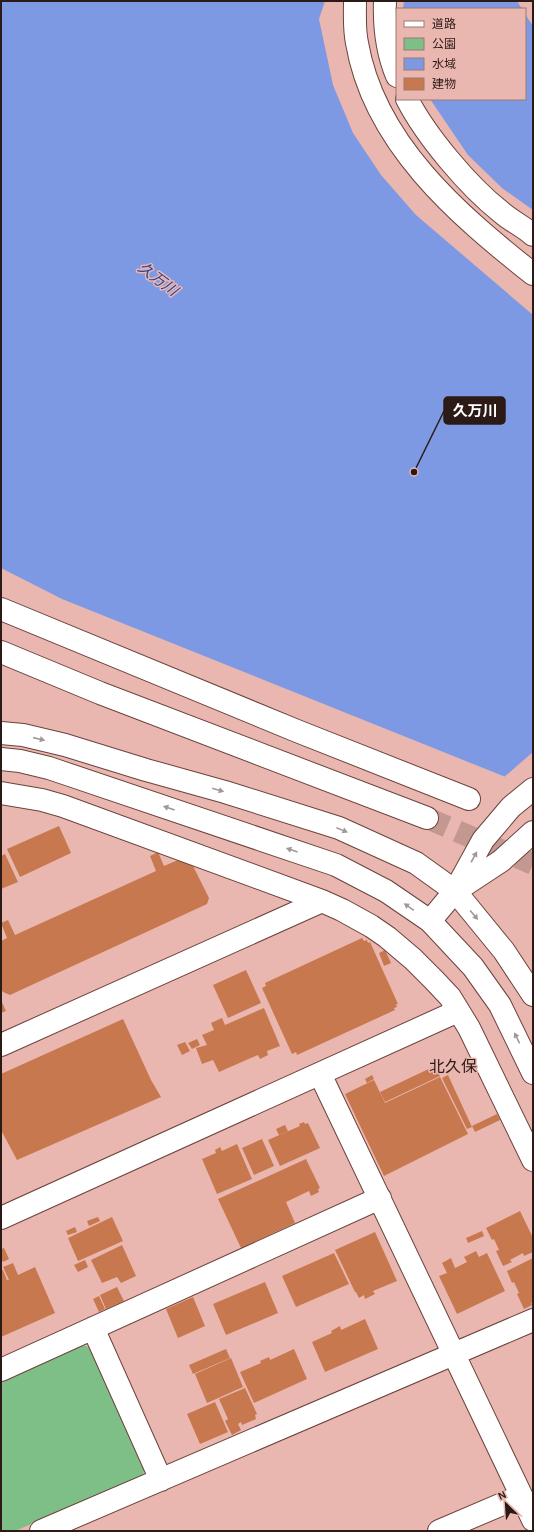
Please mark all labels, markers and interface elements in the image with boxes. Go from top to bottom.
legend [396,8,526,100]
text: 道路 [432,17,456,31]
text: 公園 [432,37,456,51]
text: 水域 [432,57,456,71]
text: 建物 [432,77,456,91]
water label: 久万川 [135,258,183,301]
callout: 久万川 [444,397,505,424]
text: 久万川 [452,402,498,420]
one-way arrow [33,736,46,742]
one-way arrow [212,787,224,793]
one-way arrow [163,805,175,811]
one-way arrow [336,827,348,833]
one-way arrow [286,847,298,853]
one-way arrow [470,851,477,863]
one-way arrow [403,903,414,911]
one-way arrow [470,910,479,921]
one-way arrow [513,1032,520,1044]
district label: 北久保 [429,1057,477,1076]
north arrow [486,1484,526,1524]
text: N [496,1488,508,1503]

